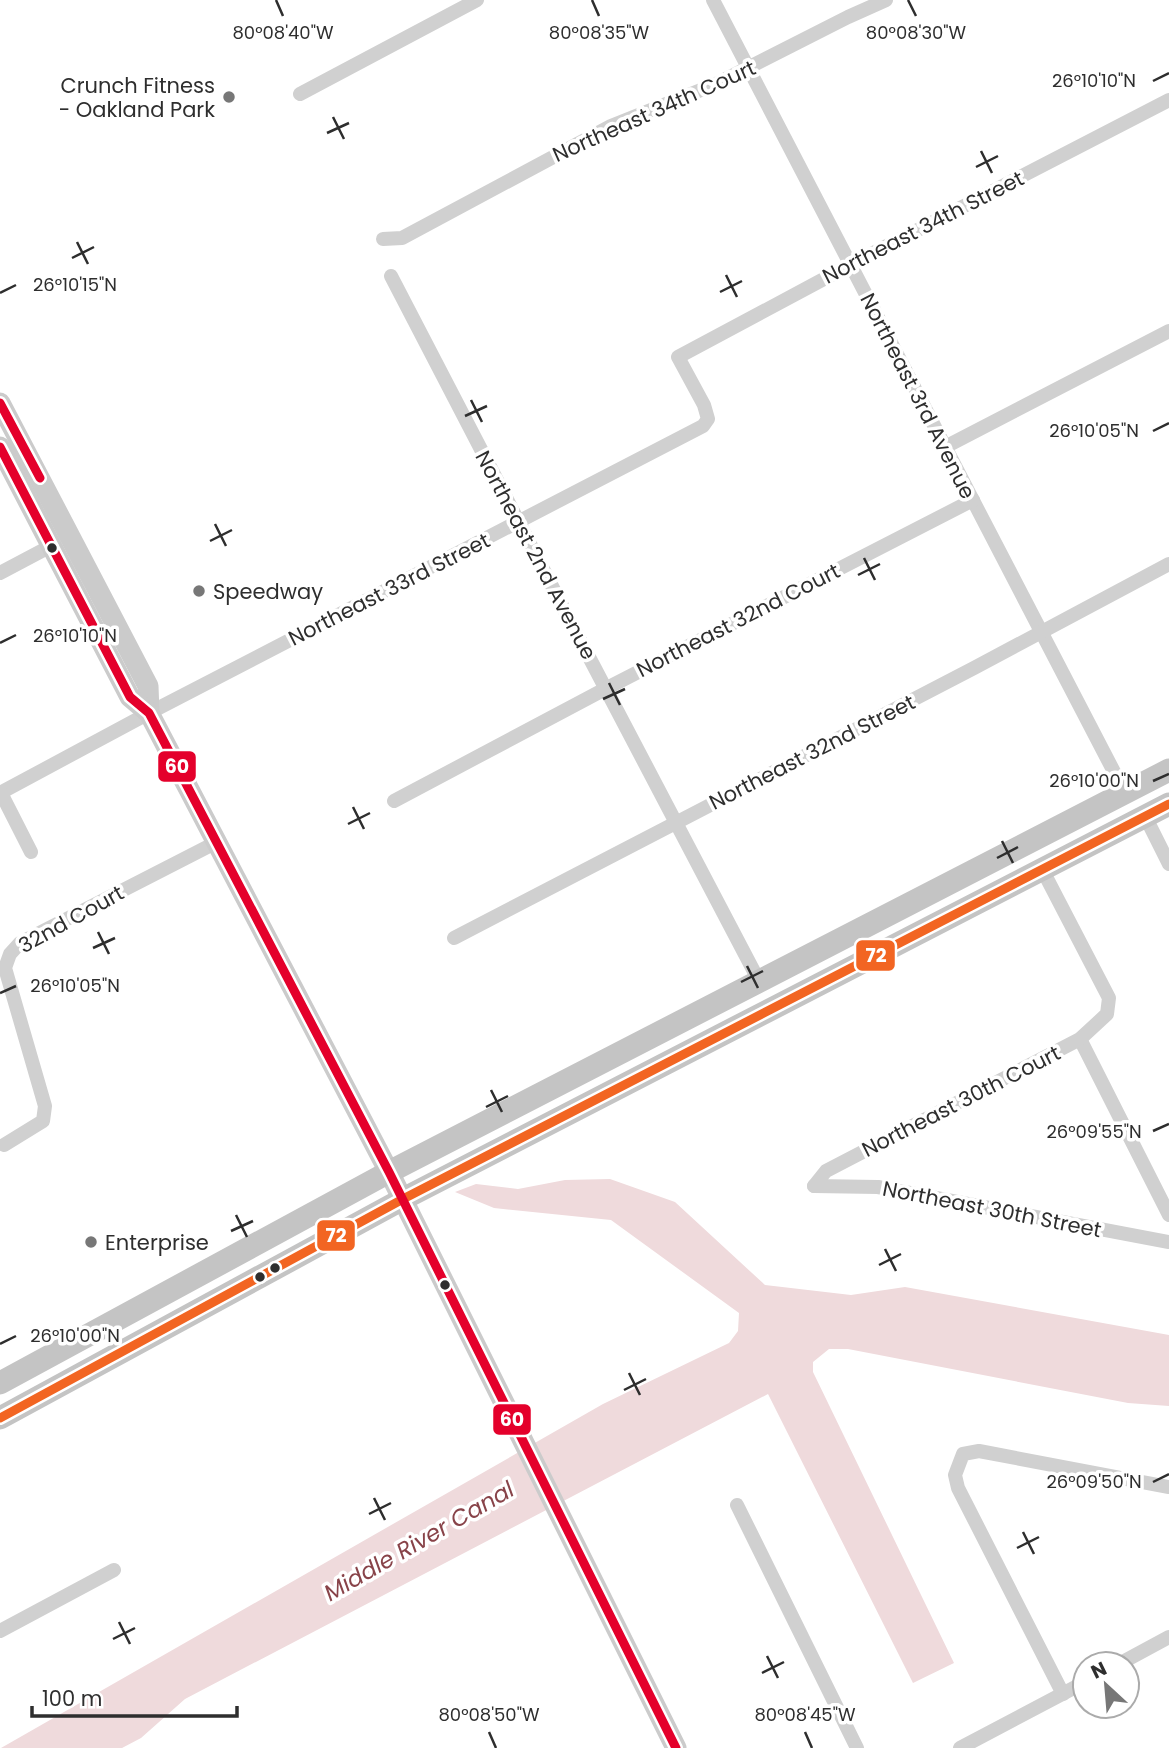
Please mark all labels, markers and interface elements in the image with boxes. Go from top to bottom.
text: 80°08'40"W [232,20,334,45]
text: 80°08'35"W [549,20,650,45]
text: 80°08'30"W [866,20,967,45]
street label: Northeast 34th Court [548,53,760,169]
text: 26°10'10"N [1052,68,1136,93]
place label: Crunch Fitness - Oakland Park [59,71,215,124]
marker: Crunch Fitness - Oakland Park [221,89,237,105]
street label: Northeast 34th Street [817,164,1029,290]
text: 26°10'15"N [33,272,117,297]
street label: Northeast 3rd Avenue [853,288,983,504]
text: 26°10'05"N [1049,418,1139,443]
street label: Northeast 2nd Avenue [469,445,603,665]
street label: Northeast 33rd Street [283,526,495,652]
unlabelled marker [45,541,59,555]
street label: Northeast 32nd Court [631,556,845,684]
place label: Speedway [213,577,323,606]
marker: Speedway [191,583,207,599]
text: 26°10'10"N [33,623,117,648]
street label: Northeast 32nd Street [704,687,920,817]
line badge: 60 [157,750,197,783]
text: 60 [165,753,189,780]
text: 26°10'00"N [1049,768,1139,793]
street label: 32nd Court [13,878,129,960]
line badge: 72 [855,939,896,972]
text: 72 [865,942,887,969]
text: 26°10'05"N [30,973,120,998]
street label: Northeast 30th Court [857,1038,1065,1164]
text: 26°09'55"N [1046,1119,1142,1144]
street label: Northeast 30th Street [880,1174,1104,1244]
line badge: 72 [316,1219,356,1252]
text: 72 [325,1222,347,1249]
place label: Enterprise [105,1228,209,1257]
marker: Enterprise [83,1234,99,1250]
unlabelled marker [268,1261,282,1275]
unlabelled marker [253,1270,267,1284]
unlabelled marker [438,1278,452,1292]
text: 26°10'00"N [30,1323,120,1348]
line badge: 60 [492,1403,532,1436]
text: 60 [500,1406,524,1433]
text: 26°09'50"N [1046,1469,1142,1494]
water label: Middle River Canal [318,1473,520,1609]
north arrow [1071,1650,1141,1720]
text: N [1086,1655,1111,1685]
scale bar [32,1674,236,1718]
text: 100 m [42,1684,102,1713]
text: 80°08'50"W [439,1702,540,1727]
text: 80°08'45"W [754,1702,856,1727]

